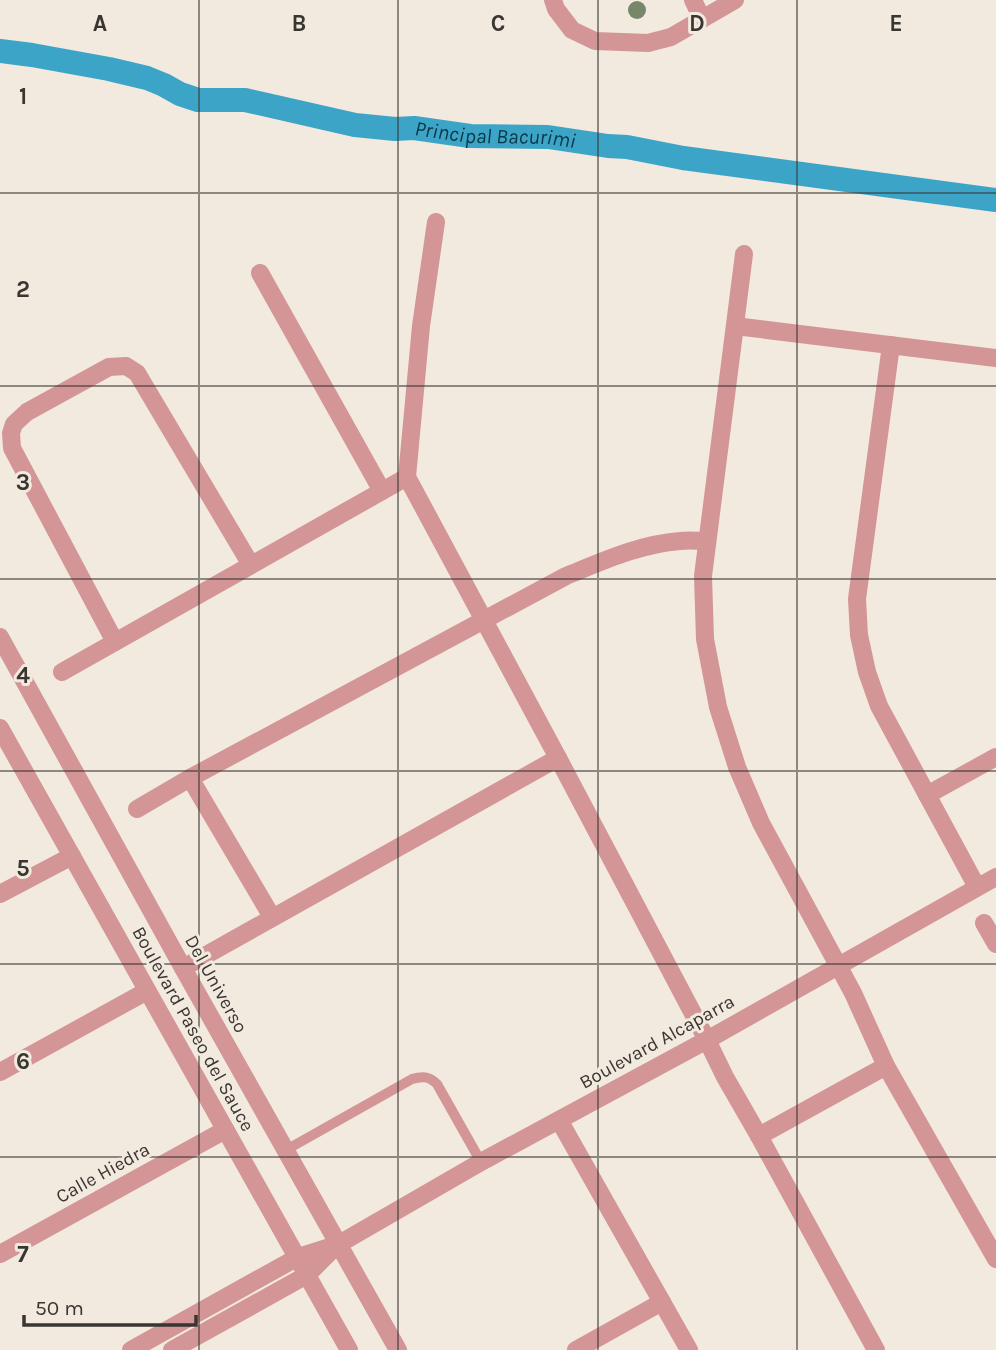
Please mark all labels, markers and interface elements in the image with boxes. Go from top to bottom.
text: A [93,10,107,37]
text: B [292,10,306,37]
text: C [491,10,505,37]
text: D [689,10,705,37]
text: E [889,10,903,37]
text: 1 [19,83,27,110]
water label: Principal Bacurimi [413,116,578,153]
text: 2 [16,276,30,303]
text: 3 [16,469,30,496]
text: 4 [16,662,30,689]
text: 5 [16,855,30,882]
street label: Boulevard Paseo del Sauce [127,923,259,1135]
street label: Del Universo [180,931,252,1037]
street label: Boulevard Alcaparra [576,990,738,1094]
text: 6 [16,1048,30,1075]
street label: Calle Hiedra [52,1138,154,1208]
text: 7 [17,1241,29,1268]
scale bar [24,1284,196,1328]
text: 50 m [35,1296,84,1320]

